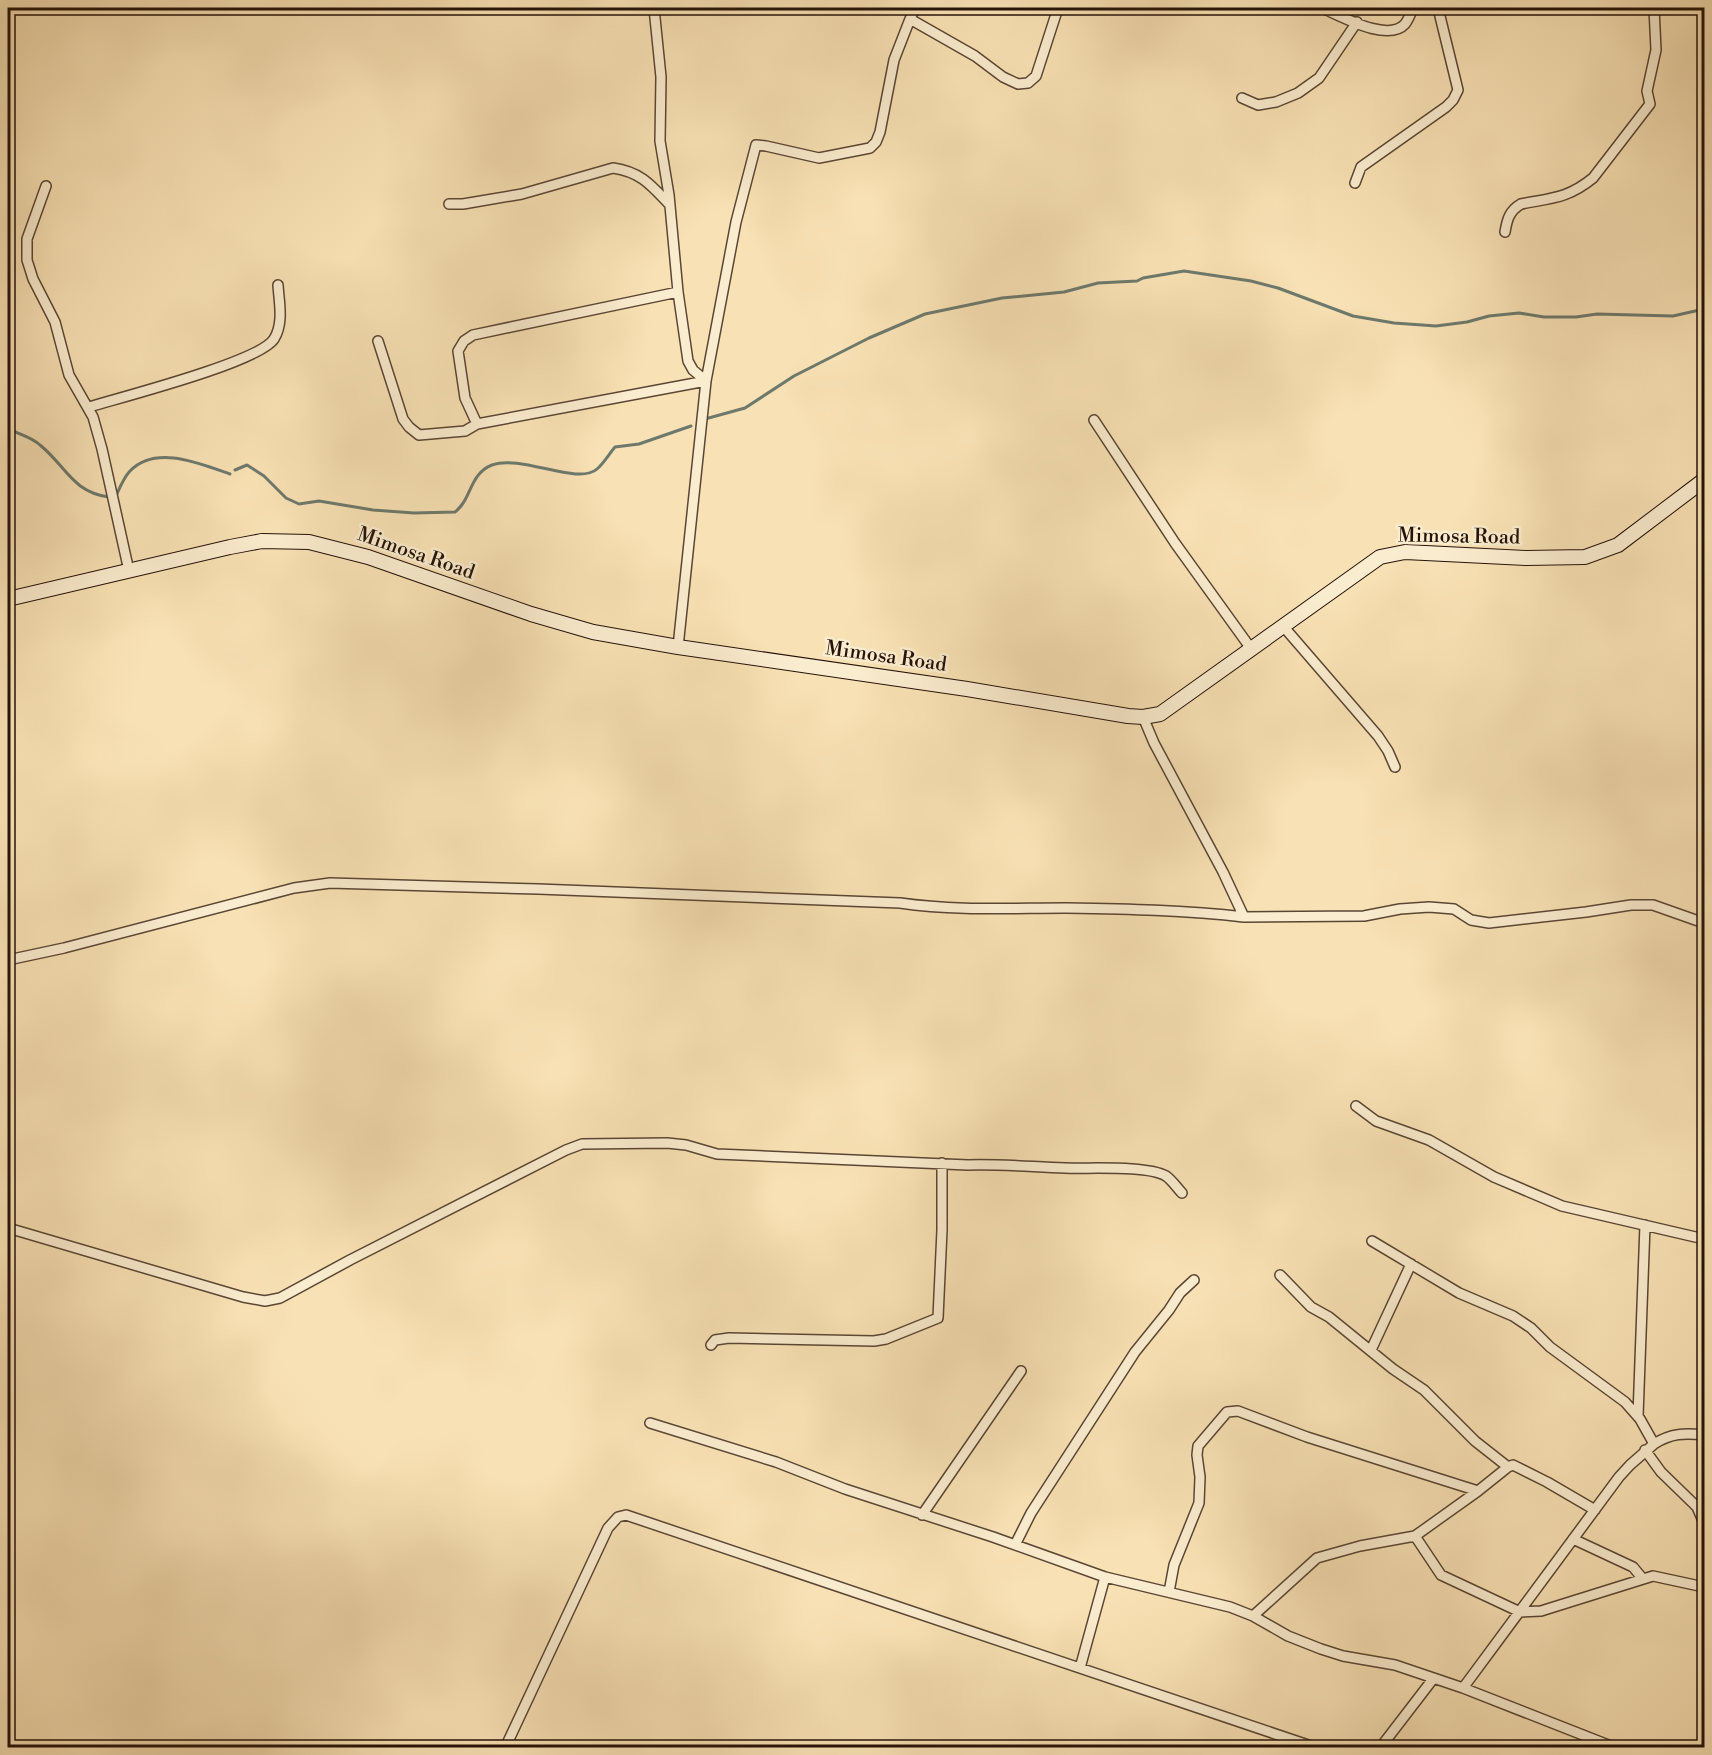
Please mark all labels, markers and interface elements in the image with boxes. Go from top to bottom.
street label: Mimosa Road [354,522,479,586]
street label: Mimosa Road [1398,523,1521,551]
street label: Mimosa Road [824,636,949,678]

